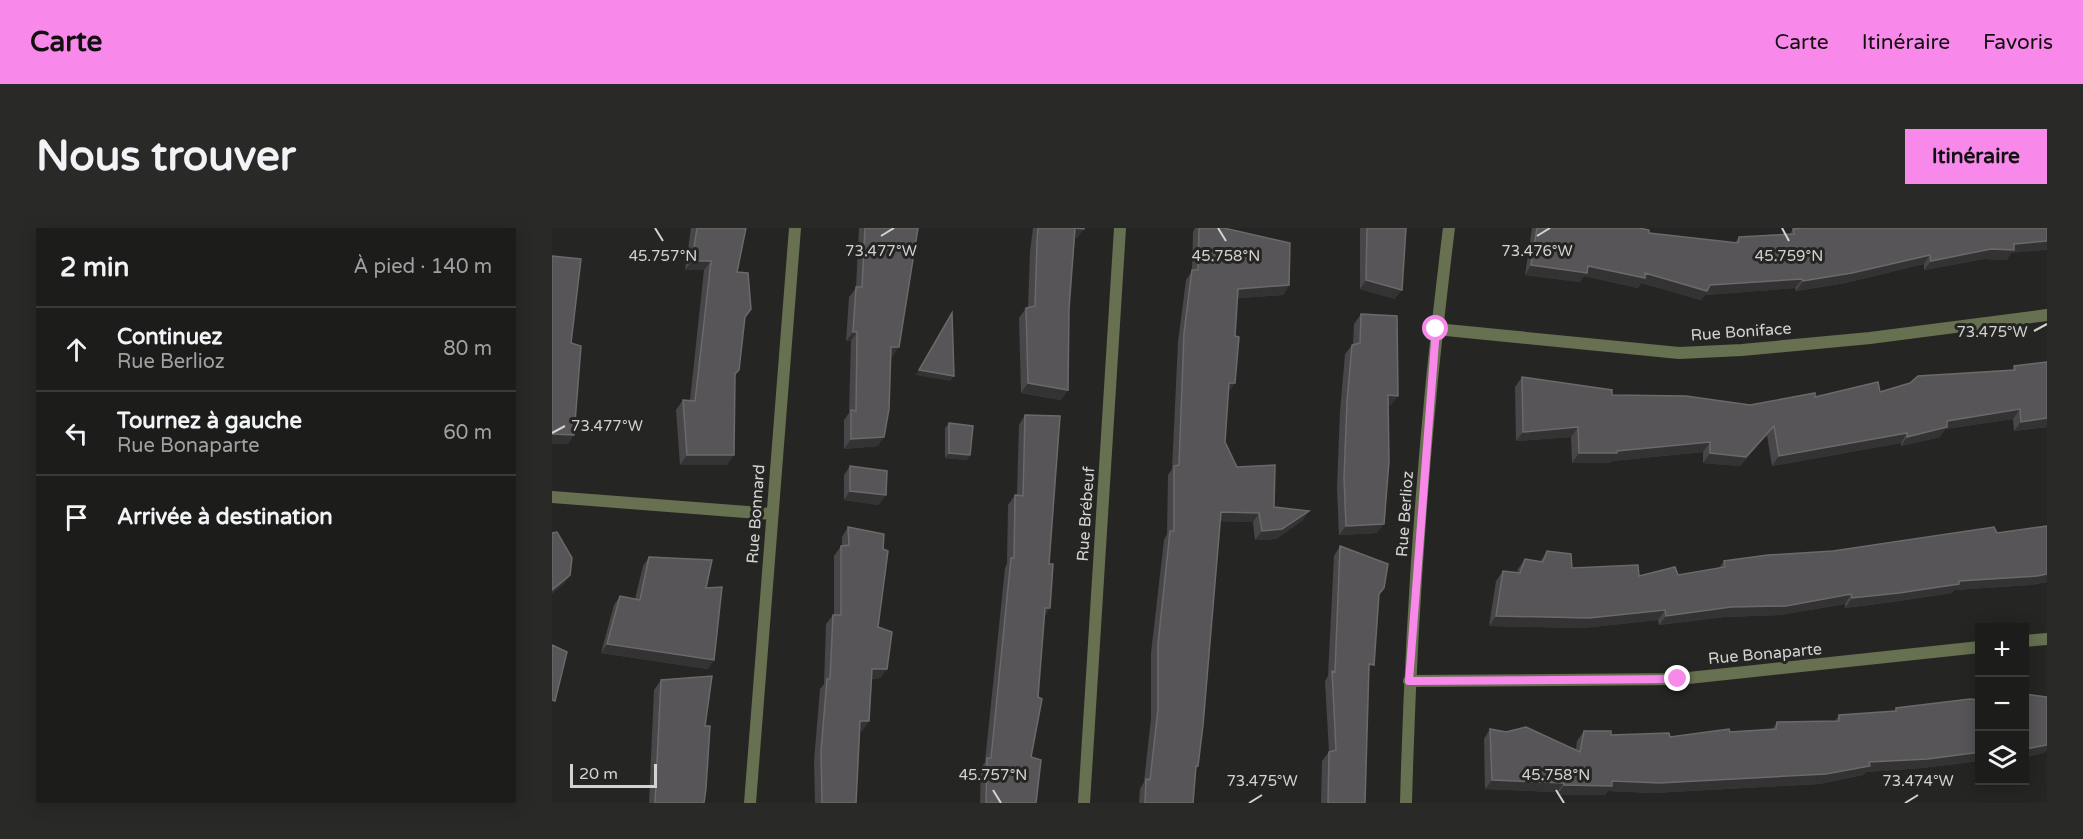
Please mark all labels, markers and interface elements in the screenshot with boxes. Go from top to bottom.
text: Carte [30,25,102,59]
text: Carte [1775,30,1829,55]
text: Itinéraire [1862,30,1950,55]
text: Favoris [1983,30,2053,55]
button: Itinéraire [1905,129,2047,184]
text: Nous trouver [36,131,296,182]
text: 73.477°W [845,242,917,260]
text: 73.476°W [1501,242,1573,260]
text: 45.757°N [629,247,697,265]
text: 45.758°N [1192,247,1260,265]
text: 45.759°N [1755,247,1823,265]
text: 2 min [60,252,129,283]
text: À pied · 140 m [354,255,492,279]
route start [1422,315,1448,341]
street label: Rue Boniface [1690,318,1792,346]
text: 73.475°W [1956,323,2028,341]
text: Continuez [117,324,222,350]
icon: ahead [60,333,93,366]
text: 80 m [443,337,492,361]
text: Rue Berlioz [117,350,225,374]
text: Tournez à gauche [117,408,302,434]
icon: left [60,417,93,450]
text: 73.477°W [571,417,643,435]
text: 60 m [443,421,492,445]
text: Rue Bonaparte [117,434,260,458]
street label: Rue Bonnard [743,464,769,564]
street label: Rue Brébeuf [1073,465,1099,562]
street label: Rue Berlioz [1392,470,1418,558]
icon: arrive [60,501,93,534]
text: Arrivée à destination [117,504,333,530]
map controls [1975,623,2029,785]
button: + [1975,623,2029,677]
street label: Rue Bonaparte [1707,639,1823,669]
route end [1664,665,1690,691]
button: − [1975,677,2029,731]
button: layers [1975,731,2029,785]
scale bar [570,761,657,788]
text: 20 m [579,764,618,784]
text: 45.757°N [959,766,1027,784]
text: 45.758°N [1522,766,1590,784]
text: 73.475°W [1226,772,1298,790]
text: 73.474°W [1882,772,1954,790]

